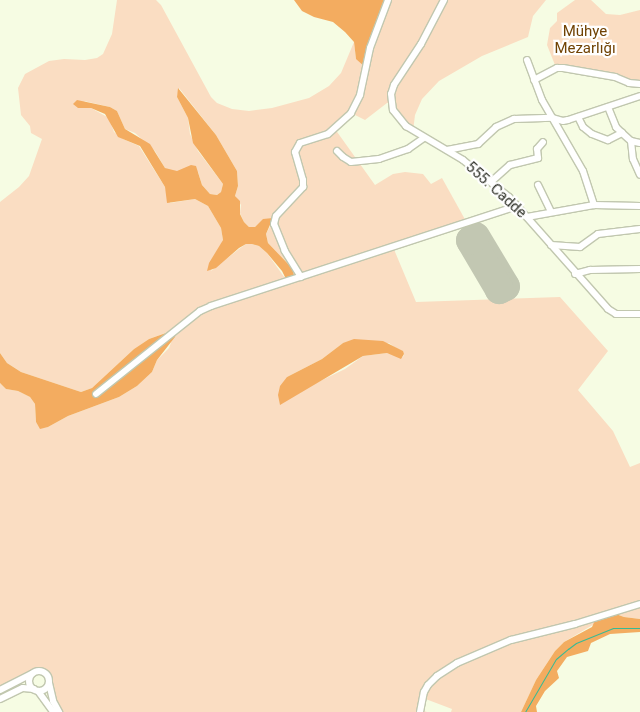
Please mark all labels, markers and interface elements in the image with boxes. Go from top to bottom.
park label: Mühye Mezarlığı [554,22,616,57]
street label: 555. Cadde [462,158,530,222]

